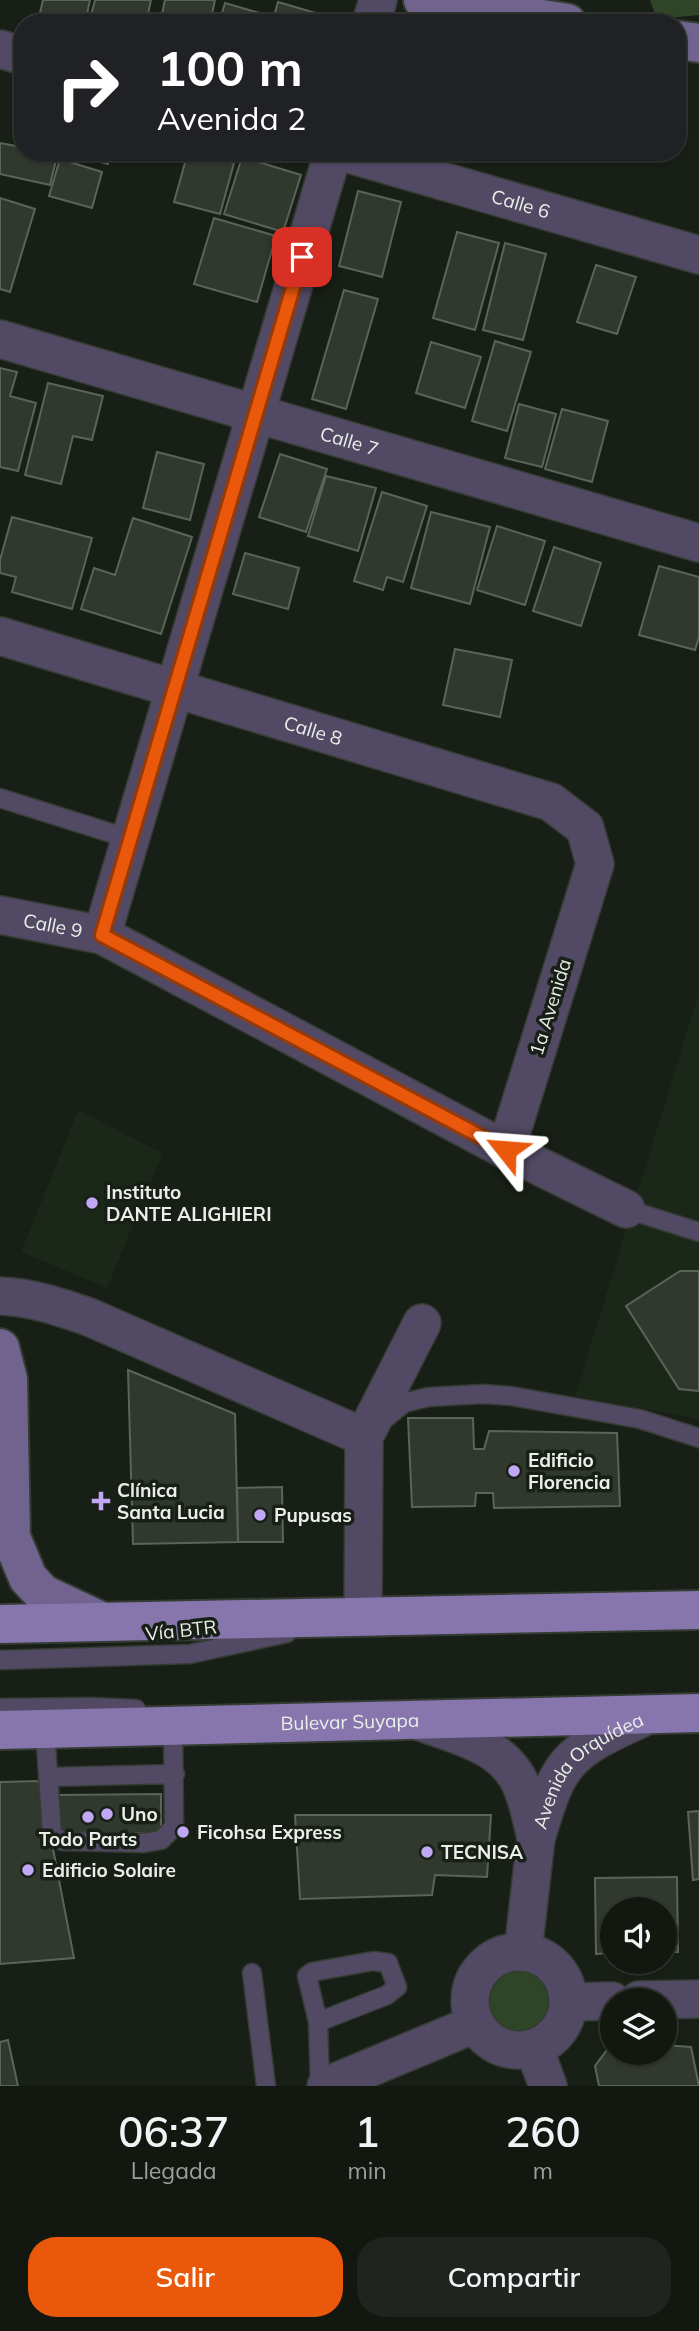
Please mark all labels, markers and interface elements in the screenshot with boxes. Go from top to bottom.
text: 100 m [157,37,303,98]
icon: right [42,42,133,133]
text: Avenida 2 [157,98,306,138]
street label: Calle 6 [489,184,553,223]
pin [272,227,332,287]
icon: arrive [283,238,321,276]
street label: Calle 7 [317,421,382,461]
street label: Calle 8 [281,710,345,750]
street label: Calle 9 [21,908,85,943]
street label: 1a Avenida [524,956,576,1058]
position arrow [469,1113,543,1187]
place label: Instituto DANTE ALIGHIERI [106,1180,272,1226]
marker: Instituto DANTE ALIGHIERI [84,1195,100,1211]
place label: Edificio Florencia [528,1448,611,1494]
marker: Edificio Florencia [506,1463,522,1479]
place label: Clínica Santa Lucia [117,1478,225,1524]
marker: Clínica Santa Lucia [91,1491,111,1511]
place label: Pupusas [274,1503,352,1527]
marker: Pupusas [252,1507,268,1523]
street label: Vía BTR [144,1614,218,1646]
street label: Avenida Orquídea [528,1707,647,1832]
street label: Bulevar Suyapa [280,1708,420,1735]
place label: Uno [121,1802,158,1826]
marker: Uno [99,1806,115,1822]
marker: Todo Parts [80,1809,96,1825]
place label: Ficohsa Express [197,1820,342,1844]
marker: Ficohsa Express [175,1824,191,1840]
place label: Todo Parts [39,1827,137,1851]
place label: TECNISA [441,1840,524,1864]
marker: TECNISA [419,1844,435,1860]
place label: Edificio Solaire [42,1858,176,1882]
marker: Edificio Solaire [20,1862,36,1878]
map controls [600,1897,677,2065]
button: sound [600,1897,677,1974]
button: layers [600,1988,677,2065]
text: 06:37 [118,2105,229,2158]
text: 1 [354,2105,380,2158]
text: 260 [505,2105,581,2158]
text: Llegada [131,2156,217,2185]
text: min [347,2156,387,2185]
text: m [533,2156,553,2185]
button: Salir [28,2237,343,2317]
button: Compartir [357,2237,671,2317]

